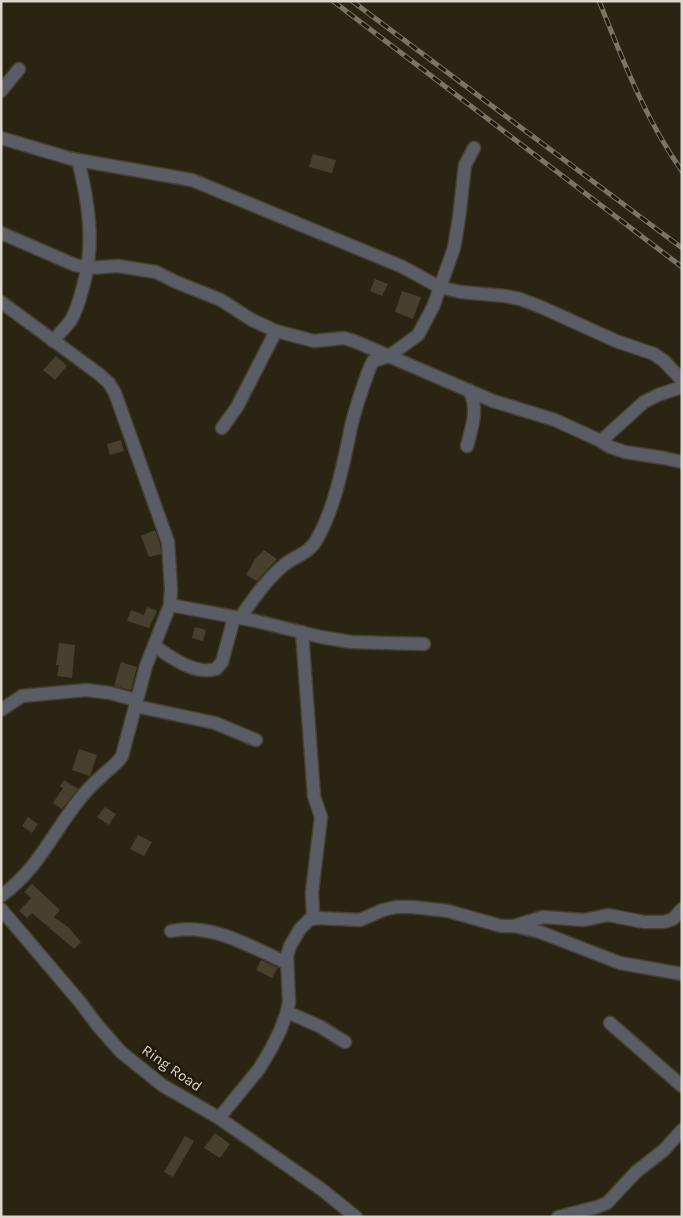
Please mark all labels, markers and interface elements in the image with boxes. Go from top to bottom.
street label: Ring Road [138,1041,206,1095]

